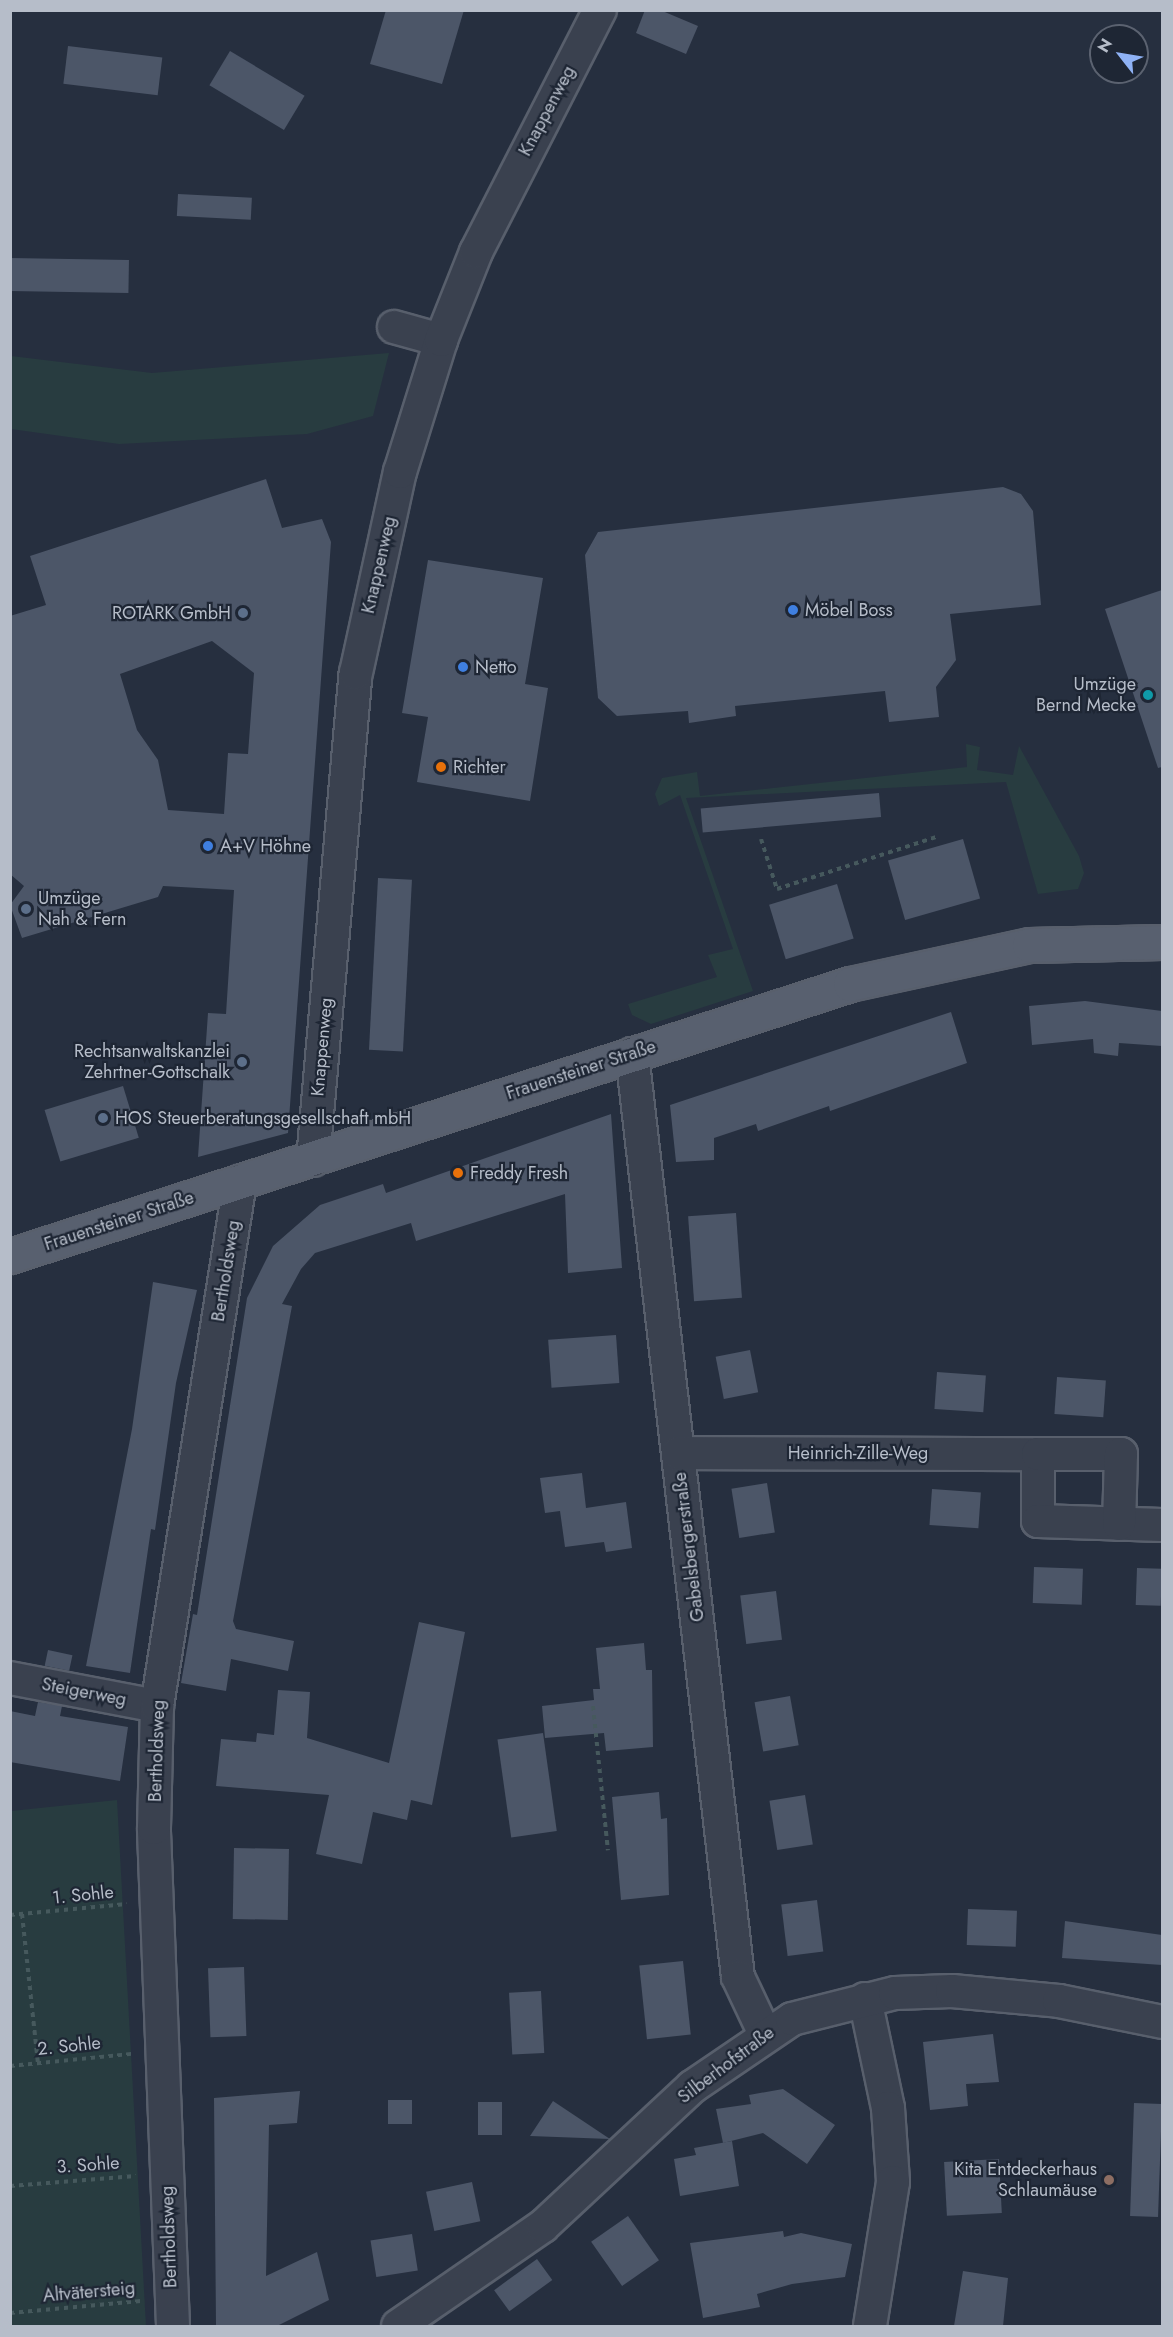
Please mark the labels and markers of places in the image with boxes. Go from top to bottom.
place label: Möbel Boss [805,599,893,621]
place label: ROTARK GmbH [112,602,231,624]
marker: Möbel Boss [786,603,800,617]
marker: ROTARK GmbH [236,606,250,620]
place label: Netto [475,656,517,678]
marker: Netto [456,660,470,674]
place label: Umzüge Bernd Mecke [1036,674,1136,716]
marker: Umzüge Bernd Mecke [1141,688,1155,702]
place label: Richter [453,756,506,778]
marker: Richter [434,760,448,774]
place label: A+V Höhne [220,835,311,857]
marker: A+V Höhne [201,839,215,853]
place label: Umzüge Nah & Fern [38,888,126,930]
marker: Umzüge Nah & Fern [19,902,33,916]
place label: Rechtsanwaltskanzlei Zehrtner-Gottschalk [74,1041,230,1084]
marker: Rechtsanwaltskanzlei Zehrtner-Gottschalk [235,1055,249,1069]
place label: HOS Steuerberatungsgesellschaft mbH [115,1107,411,1129]
marker: HOS Steuerberatungsgesellschaft mbH [96,1111,110,1125]
place label: Freddy Fresh [470,1162,568,1184]
marker: Freddy Fresh [451,1166,465,1180]
place label: Kita Entdeckerhaus Schlaumäuse [954,2159,1097,2202]
marker: Kita Entdeckerhaus Schlaumäuse [1102,2173,1116,2187]

